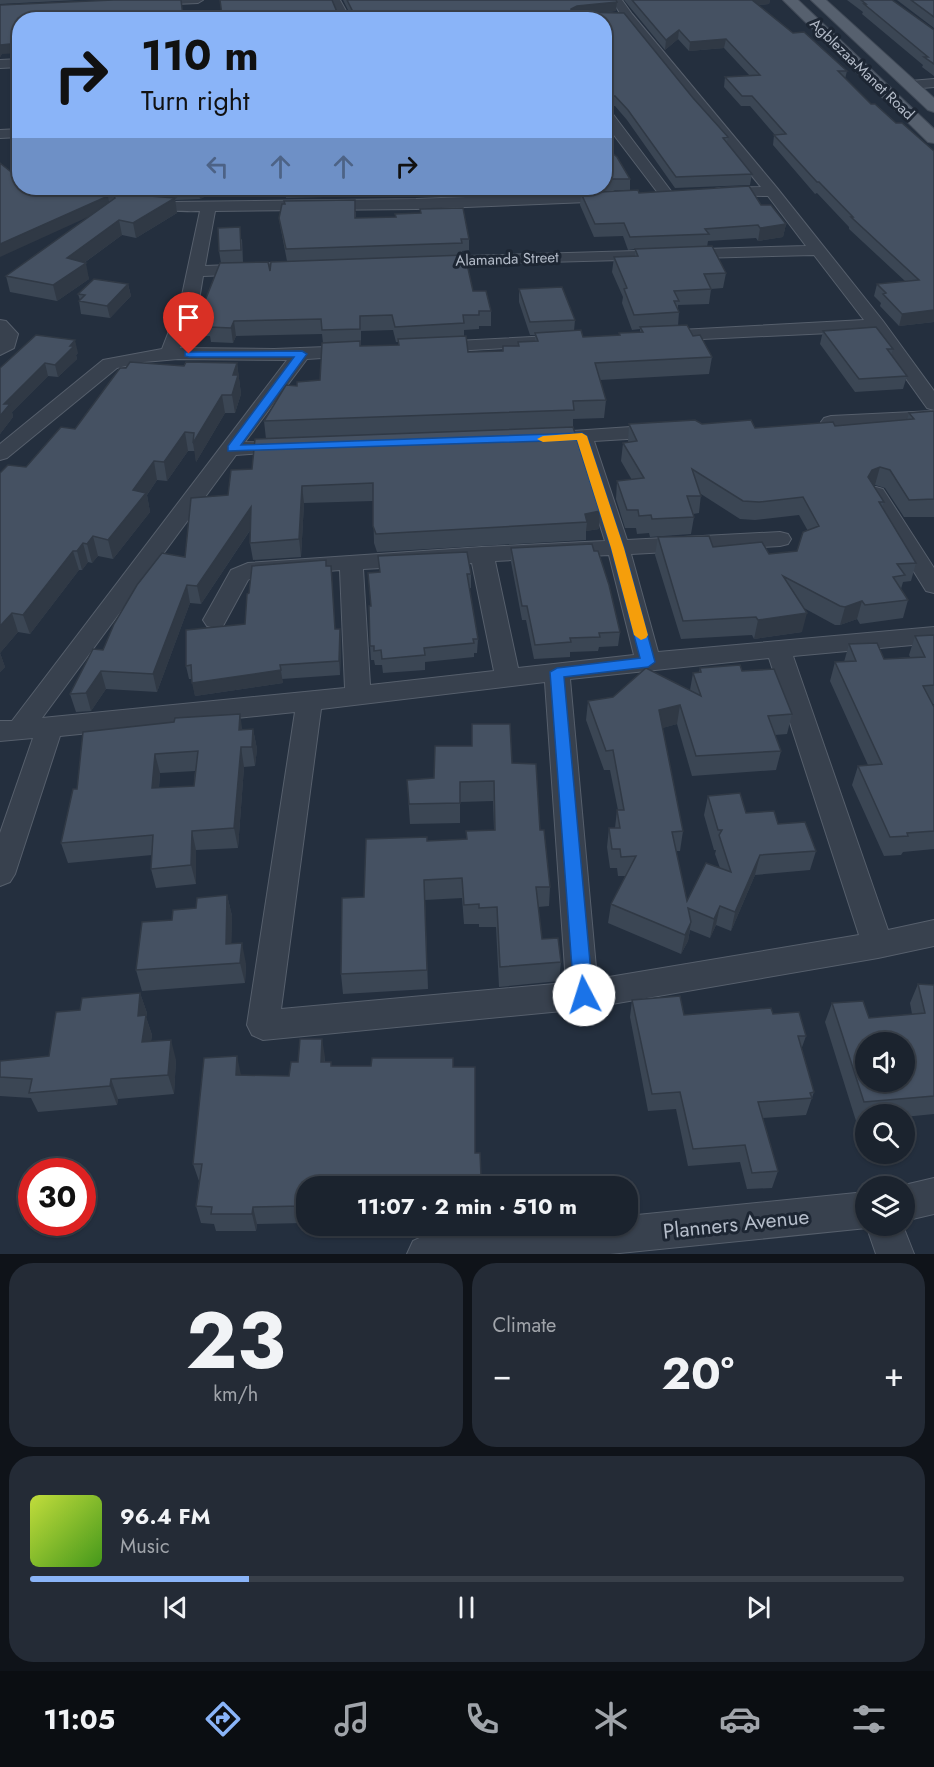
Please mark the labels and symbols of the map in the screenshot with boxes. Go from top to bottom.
street label: Agblezaa-Manet Road [805,13,919,125]
street label: Alamanda Street [455,246,559,272]
pin [163,292,214,354]
position arrow [552,963,616,1027]
speed limit sign: 30 [18,1158,96,1236]
street label: Planners Avenue [661,1201,811,1247]

